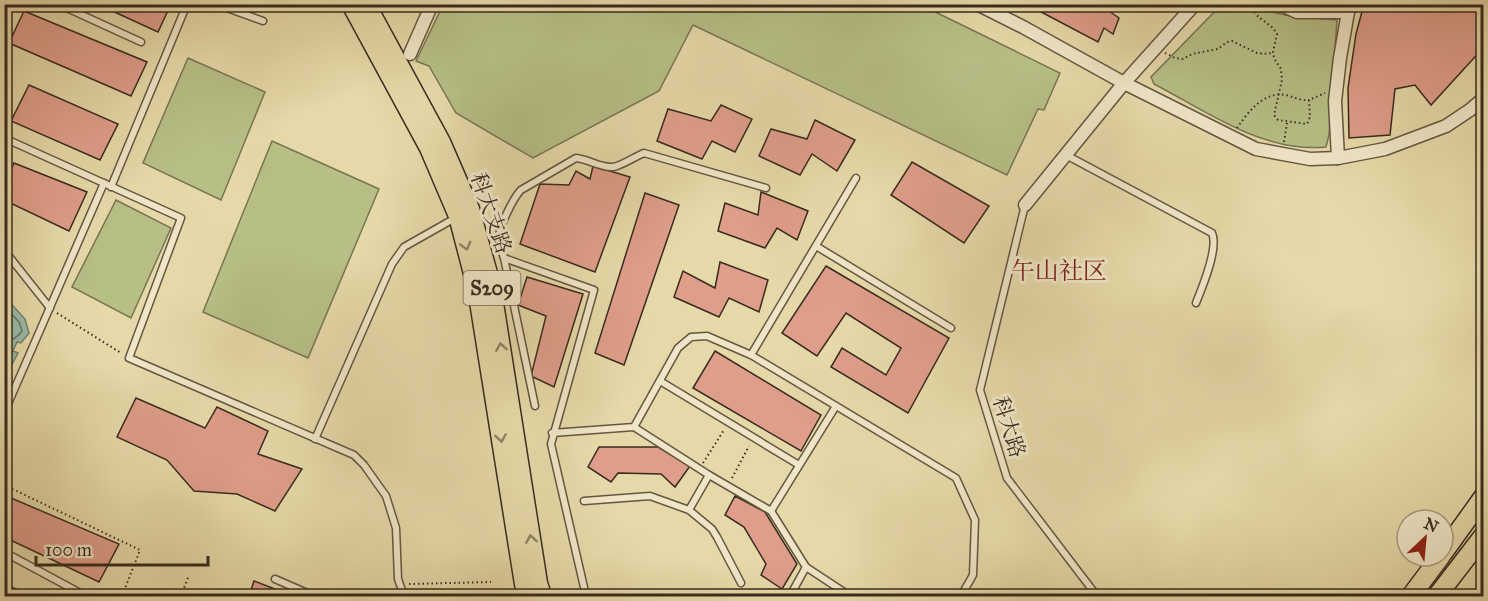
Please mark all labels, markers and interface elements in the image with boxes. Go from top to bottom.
street label: 科大支路 [465,169,517,257]
one-way arrow [459,240,471,251]
district label: 午山社区 [1011,256,1107,286]
road number: S209 [464,271,520,305]
one-way arrow [495,342,507,351]
street label: 科大路 [987,393,1031,461]
one-way arrow [494,433,507,443]
north arrow [1395,508,1455,568]
text: N [1421,513,1442,537]
scale bar [36,529,208,567]
one-way arrow [525,535,538,545]
text: 100 m [45,539,92,561]

